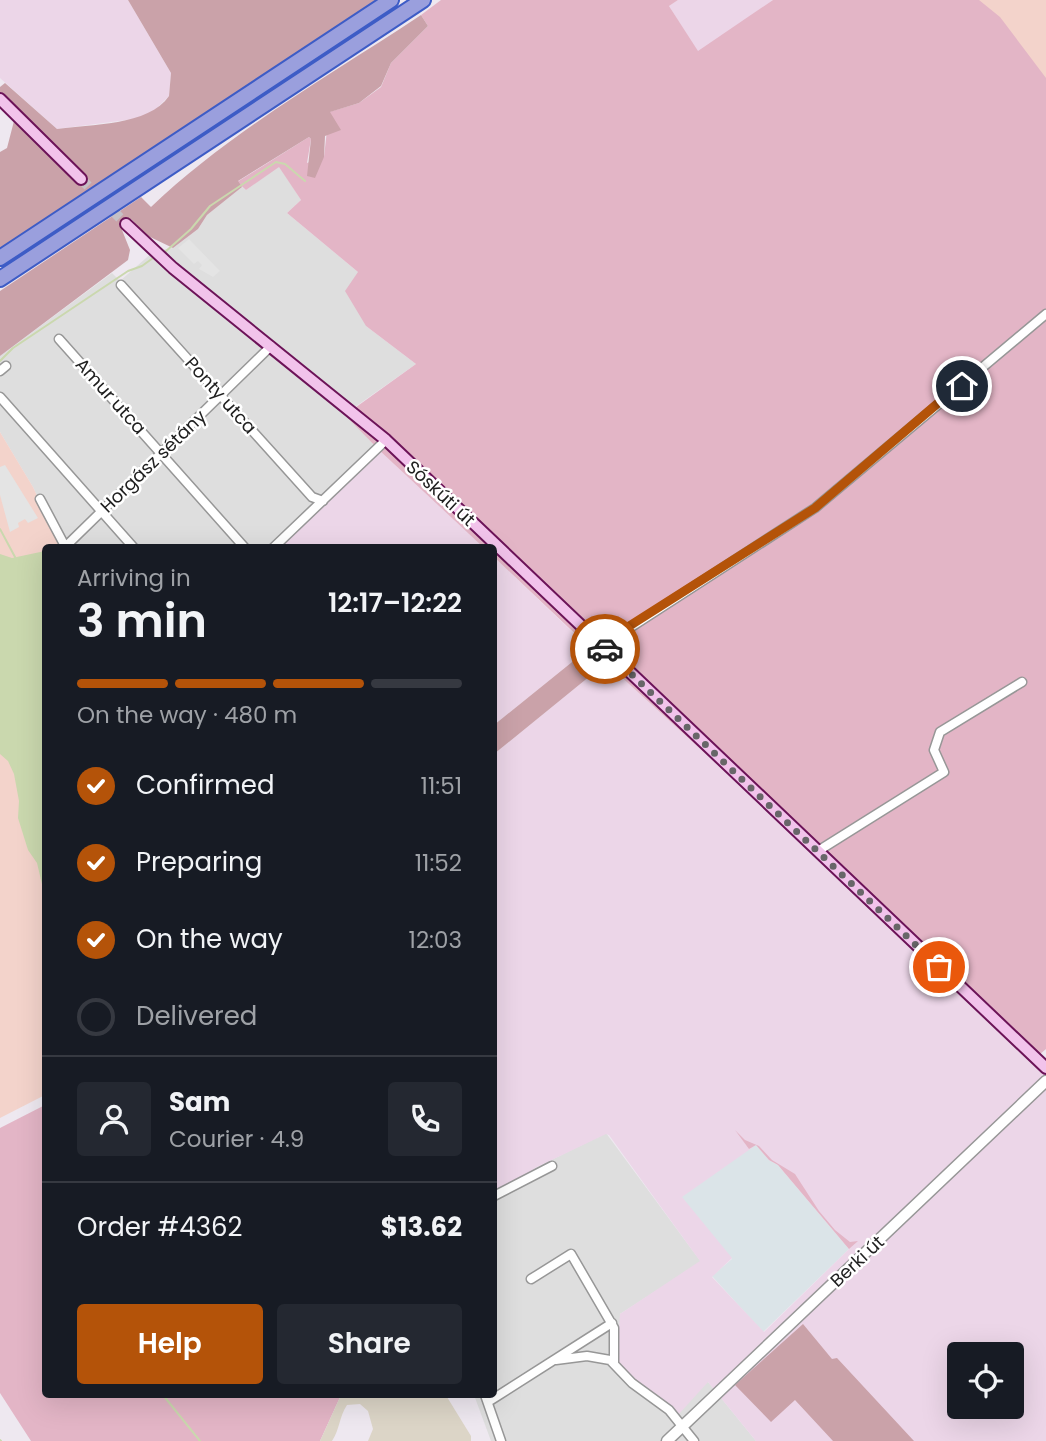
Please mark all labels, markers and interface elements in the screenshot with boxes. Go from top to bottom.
street label: Ponty utca [180,351,262,439]
street label: Amur utca [70,352,152,440]
pin [932,356,992,416]
icon: home [943,367,981,405]
street label: Horgász sétány [95,404,211,518]
street label: Sóskúti út [401,454,481,532]
text: Arriving in [77,562,191,594]
text: 12:17–12:22 [328,585,462,621]
text: 3 min [77,589,207,653]
courier [570,614,640,684]
icon: car [586,630,624,668]
text: On the way · 480 m [77,699,297,731]
icon: check [77,767,115,805]
text: Confirmed [136,767,274,803]
text: 11:51 [421,770,462,802]
icon: check [77,844,115,882]
text: Preparing [136,844,262,880]
text: 11:52 [415,847,462,879]
icon: check [77,921,115,959]
text: On the way [136,921,283,957]
text: 12:03 [409,924,462,956]
pin [909,937,969,997]
icon: bag [920,948,958,986]
text: Delivered [136,998,257,1034]
button: person [77,1082,151,1156]
button: phone [388,1082,462,1156]
text: Sam [169,1084,230,1120]
text: Courier · 4.9 [169,1123,304,1155]
text: Order #4362 [77,1209,242,1245]
text: $13.62 [381,1209,462,1245]
street label: Berki út [825,1230,889,1292]
button: Help [77,1304,263,1384]
button: Share [277,1304,462,1384]
map controls [947,1342,1024,1419]
button: locate [947,1342,1024,1419]

